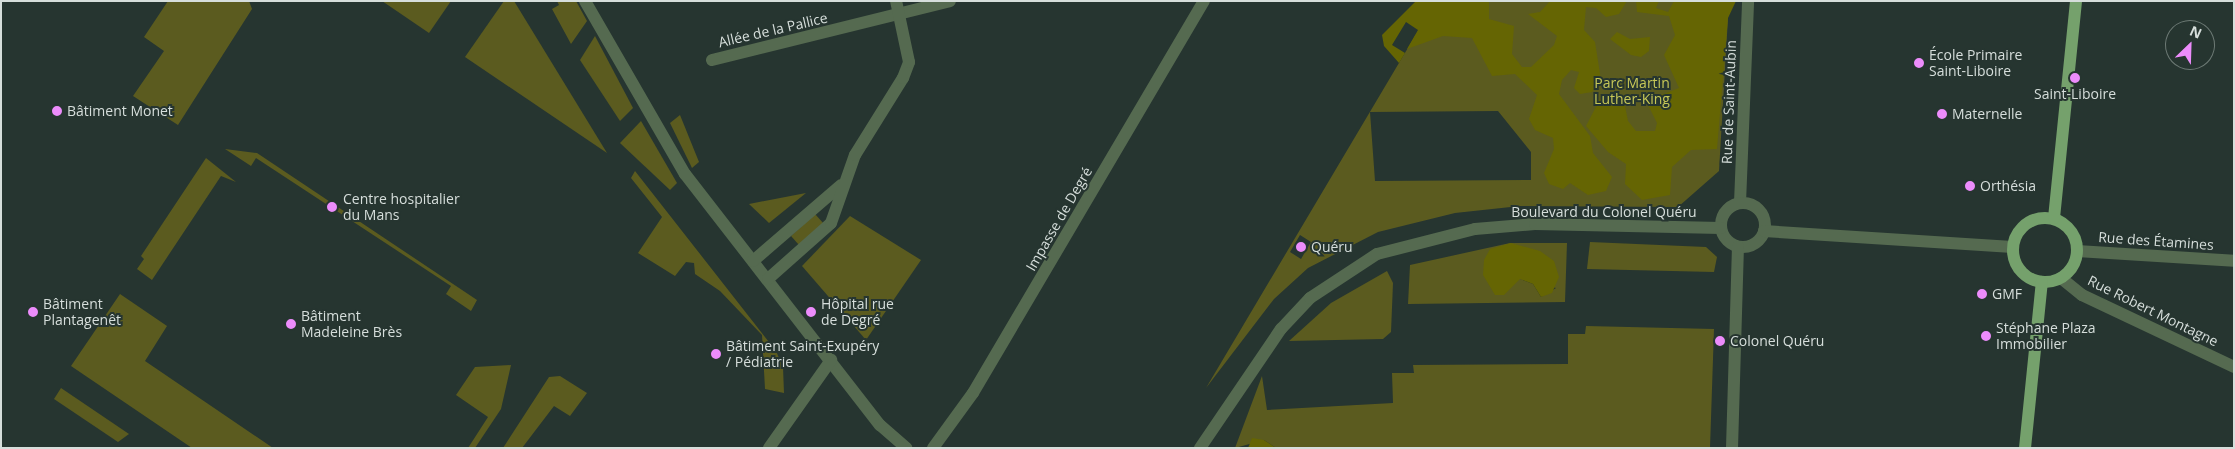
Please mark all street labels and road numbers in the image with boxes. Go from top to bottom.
street label: Allée de la Pallice [717,9,829,51]
street label: Rue de Saint-Aubin [1718,40,1740,164]
street label: Impasse de Degré [1022,164,1096,274]
street label: Boulevard du Colonel Quéru [1511,204,1697,220]
street label: Rue des Étamines [2098,229,2214,253]
street label: Rue Robert Montagne [2085,272,2221,350]

